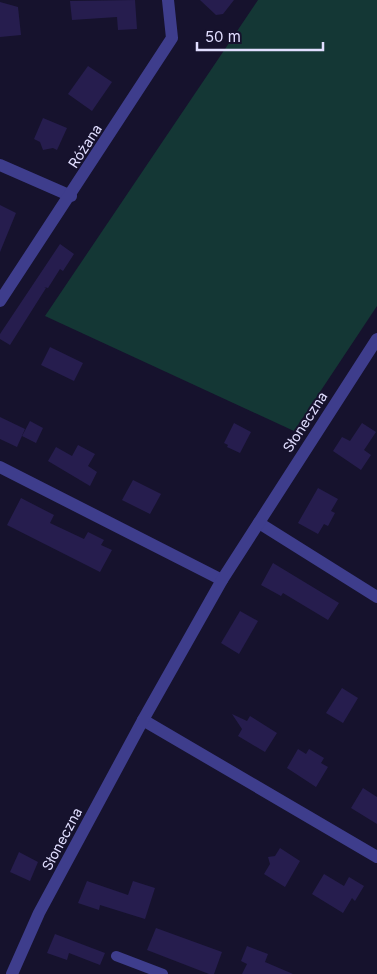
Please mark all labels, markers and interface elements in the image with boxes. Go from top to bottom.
scale bar [197,20,323,52]
text: 50 m [205,27,241,46]
street label: Różana [64,121,105,171]
street label: Słoneczna [279,388,330,455]
street label: Słoneczna [38,804,85,873]

